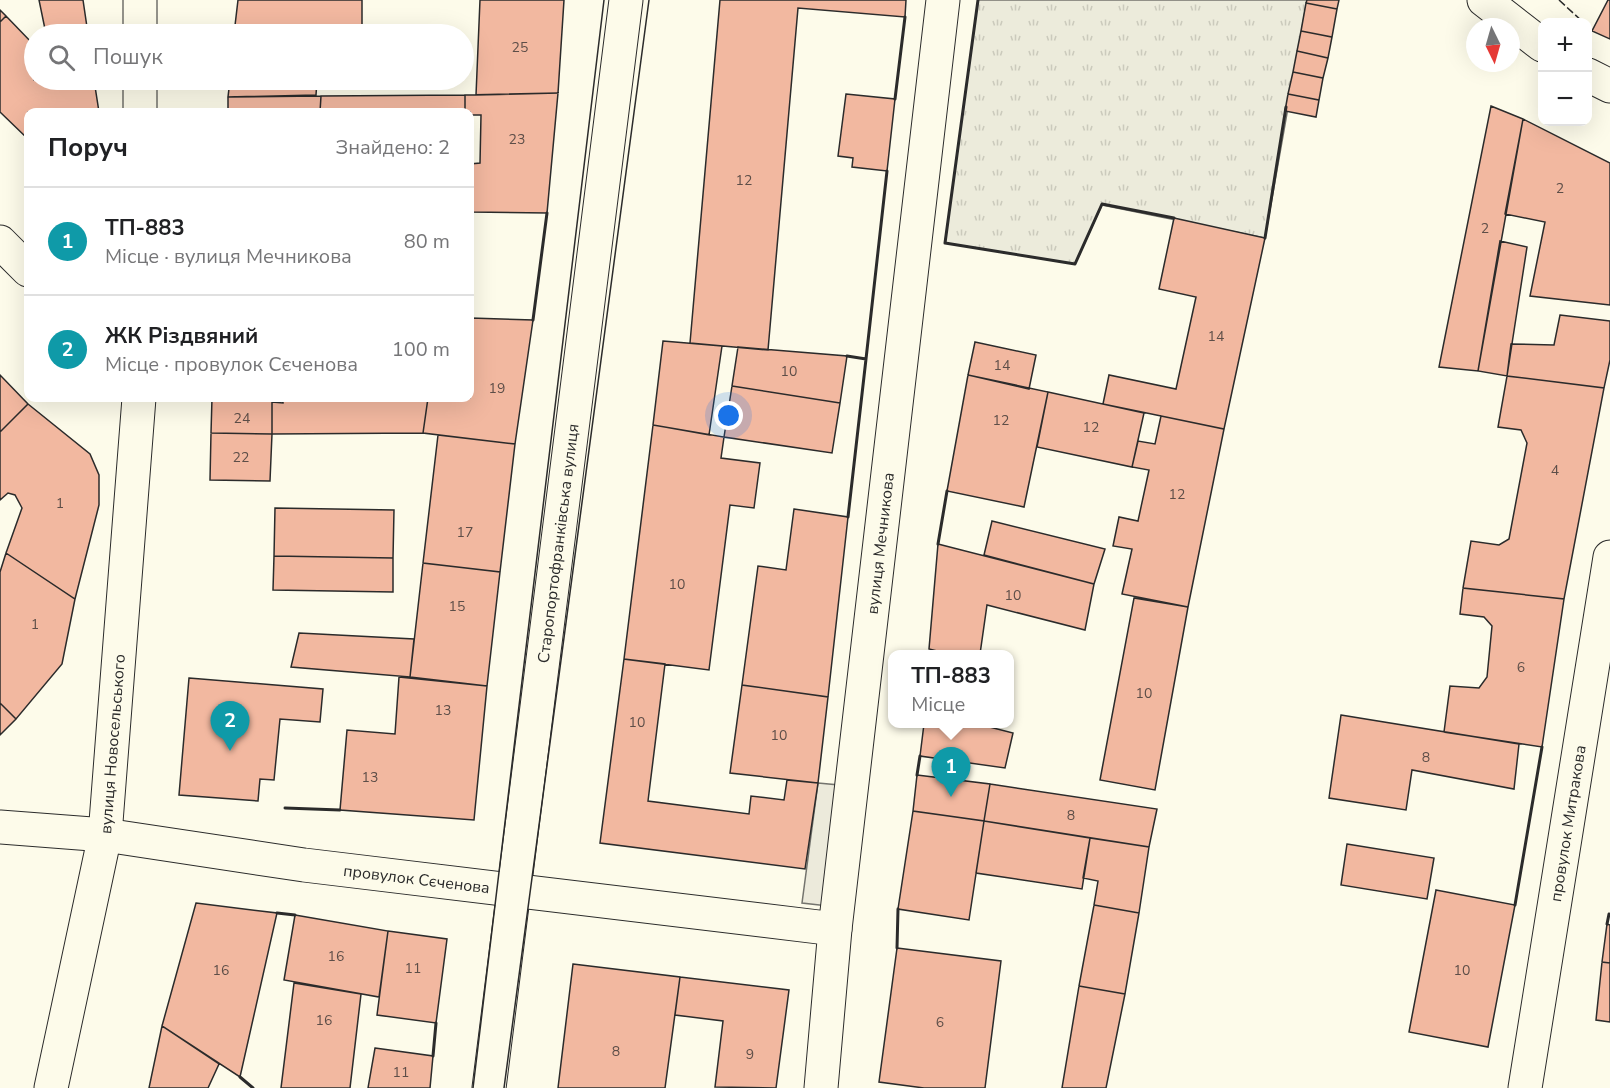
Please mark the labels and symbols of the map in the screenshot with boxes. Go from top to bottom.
north arrow [1466,18,1520,72]
house number: 25 [512,38,528,57]
house number: 23 [509,130,525,149]
house number: 12 [736,171,752,190]
house number: 2 [1556,179,1564,198]
house number: 2 [1481,219,1489,238]
house number: 14 [1208,327,1224,346]
house number: 14 [994,356,1010,375]
house number: 10 [781,362,797,381]
house number: 19 [489,379,505,398]
your location [714,401,743,430]
house number: 24 [234,409,250,428]
house number: 12 [993,411,1009,430]
house number: 12 [1083,418,1099,437]
street label: Старопортофранківська вулиця [533,422,585,664]
house number: 22 [233,448,249,467]
house number: 4 [1551,461,1559,480]
street label: вулиця Мечникова [862,471,900,615]
house number: 12 [1169,485,1185,504]
house number: 1 [56,494,64,513]
house number: 17 [457,523,473,542]
house number: 10 [669,575,685,594]
house number: 10 [1005,586,1021,605]
house number: 15 [449,597,465,616]
house number: 1 [31,615,39,634]
street label: вулиця Новосельського [95,653,131,835]
house number: 6 [1517,658,1525,677]
house number: 10 [1136,684,1152,703]
house number: 13 [435,701,451,720]
pin: 2 [210,702,250,751]
house number: 10 [629,713,645,732]
house number: 10 [771,726,787,745]
street label: провулок Митракова [1545,744,1592,904]
pin: 1 [932,748,970,797]
house number: 8 [1422,748,1430,767]
house number: 13 [362,768,378,787]
house number: 8 [1067,806,1075,825]
street label: провулок Сєченова [342,860,491,899]
house number: 16 [328,947,344,966]
house number: 11 [405,959,421,978]
house number: 16 [213,961,229,980]
house number: 10 [1454,961,1470,980]
house number: 16 [316,1011,332,1030]
house number: 6 [936,1013,944,1032]
house number: 8 [612,1042,620,1061]
house number: 9 [746,1045,754,1064]
house number: 11 [393,1063,409,1082]

